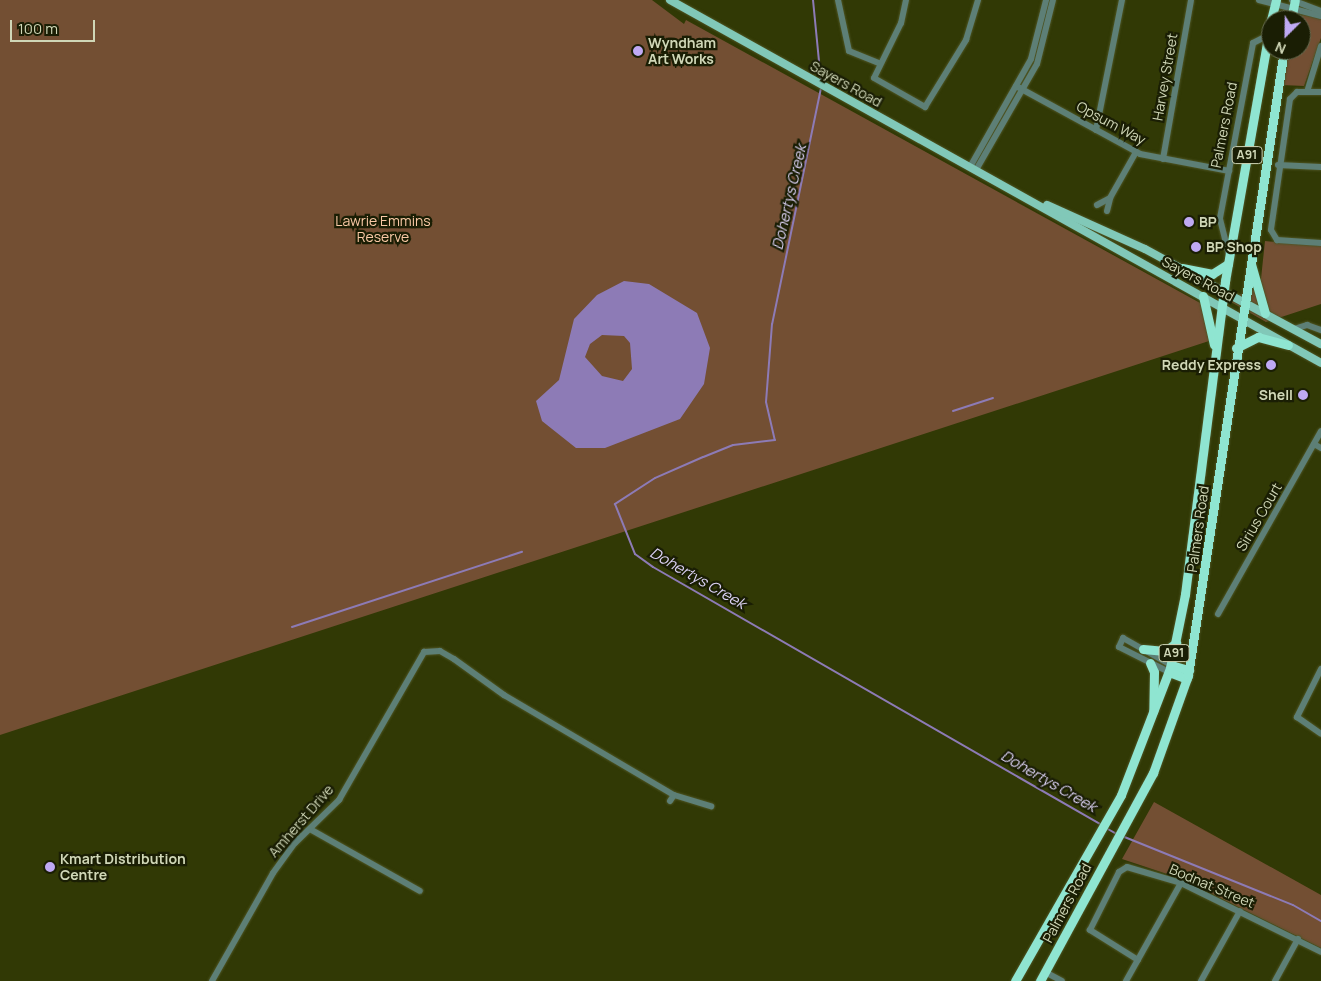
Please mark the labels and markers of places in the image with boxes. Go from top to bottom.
place label: Wyndham Art Works [648,35,716,68]
marker: Wyndham Art Works [632,45,644,57]
place label: BP [1199,214,1217,230]
marker: BP [1183,216,1195,228]
place label: BP Shop [1206,239,1262,255]
marker: BP Shop [1190,241,1202,253]
place label: Reddy Express [1162,357,1261,373]
marker: Reddy Express [1265,359,1277,371]
place label: Shell [1259,387,1293,403]
marker: Shell [1297,389,1309,401]
place label: Kmart Distribution Centre [60,851,186,884]
marker: Kmart Distribution Centre [44,861,56,873]

